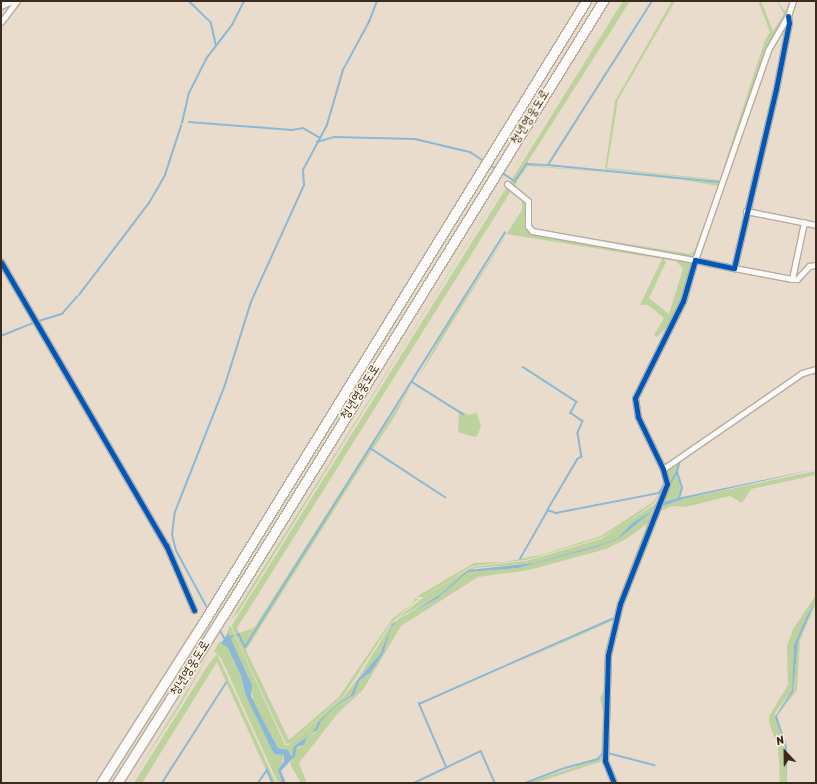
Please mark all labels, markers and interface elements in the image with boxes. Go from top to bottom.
street label: 청년영웅도로 [507,86,553,148]
street label: 청년영웅도로 [337,361,383,423]
street label: 청년영웅도로 [167,637,213,699]
text: N [773,730,787,751]
north arrow [765,732,805,772]

